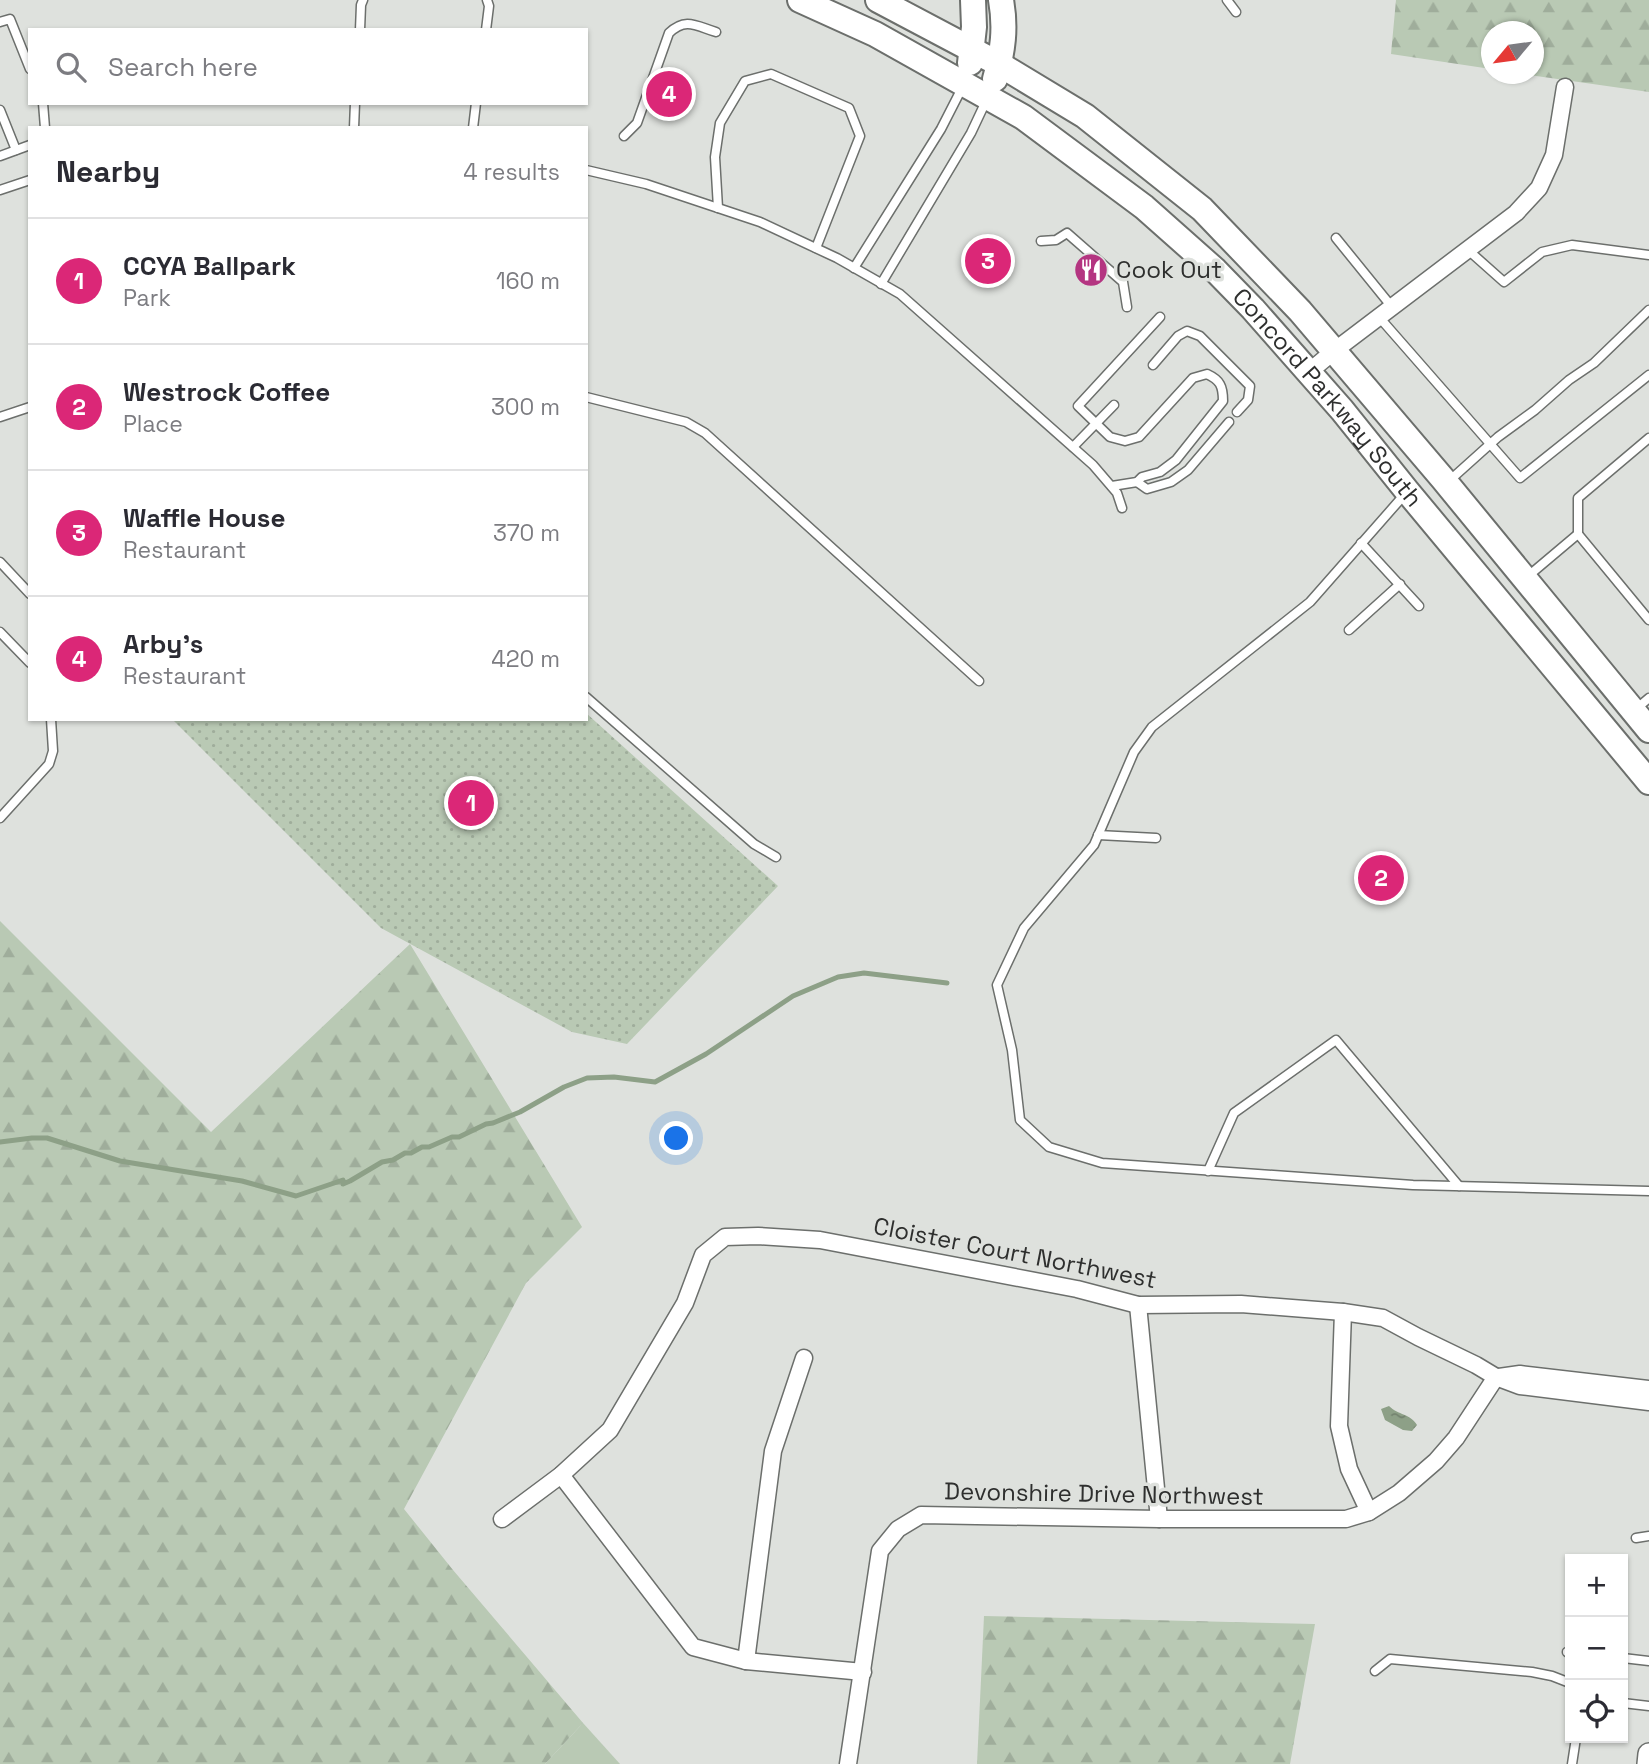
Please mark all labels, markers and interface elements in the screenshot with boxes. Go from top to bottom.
north arrow [1481,21,1544,84]
search box [28,28,588,105]
icon: search [52,48,90,86]
text: Search here [108,50,258,84]
pin: 4 [646,68,692,120]
text: Nearby [56,152,160,191]
text: 4 results [463,157,560,187]
pin: 3 [965,235,1011,287]
text: CCYA Ballpark [123,249,296,283]
restaurant icon: Cook Out [1072,251,1110,289]
place label: Cook Out [1116,254,1222,285]
text: 1 [74,266,84,296]
text: 160 m [496,266,560,296]
street label: Concord Parkway South [1226,281,1430,513]
text: Park [123,283,171,313]
text: Westrock Coffee [123,375,330,409]
text: 2 [72,392,86,422]
text: 300 m [491,392,560,422]
text: Place [123,409,183,439]
text: Waffle House [123,501,286,535]
text: 3 [72,518,86,548]
text: 370 m [493,518,560,548]
text: Restaurant [123,535,246,565]
text: Arby's [123,627,203,661]
text: 4 [72,644,86,674]
text: 420 m [491,644,560,674]
text: Restaurant [123,661,246,691]
pin: 1 [448,777,494,829]
pin: 2 [1358,852,1404,904]
your location [659,1121,693,1155]
street label: Cloister Court Northwest [871,1210,1159,1295]
street label: Devonshire Drive Northwest [944,1475,1264,1512]
map controls [1565,1554,1628,1743]
button: + [1565,1554,1628,1617]
button: − [1565,1617,1628,1680]
button: locate [1565,1680,1628,1743]

